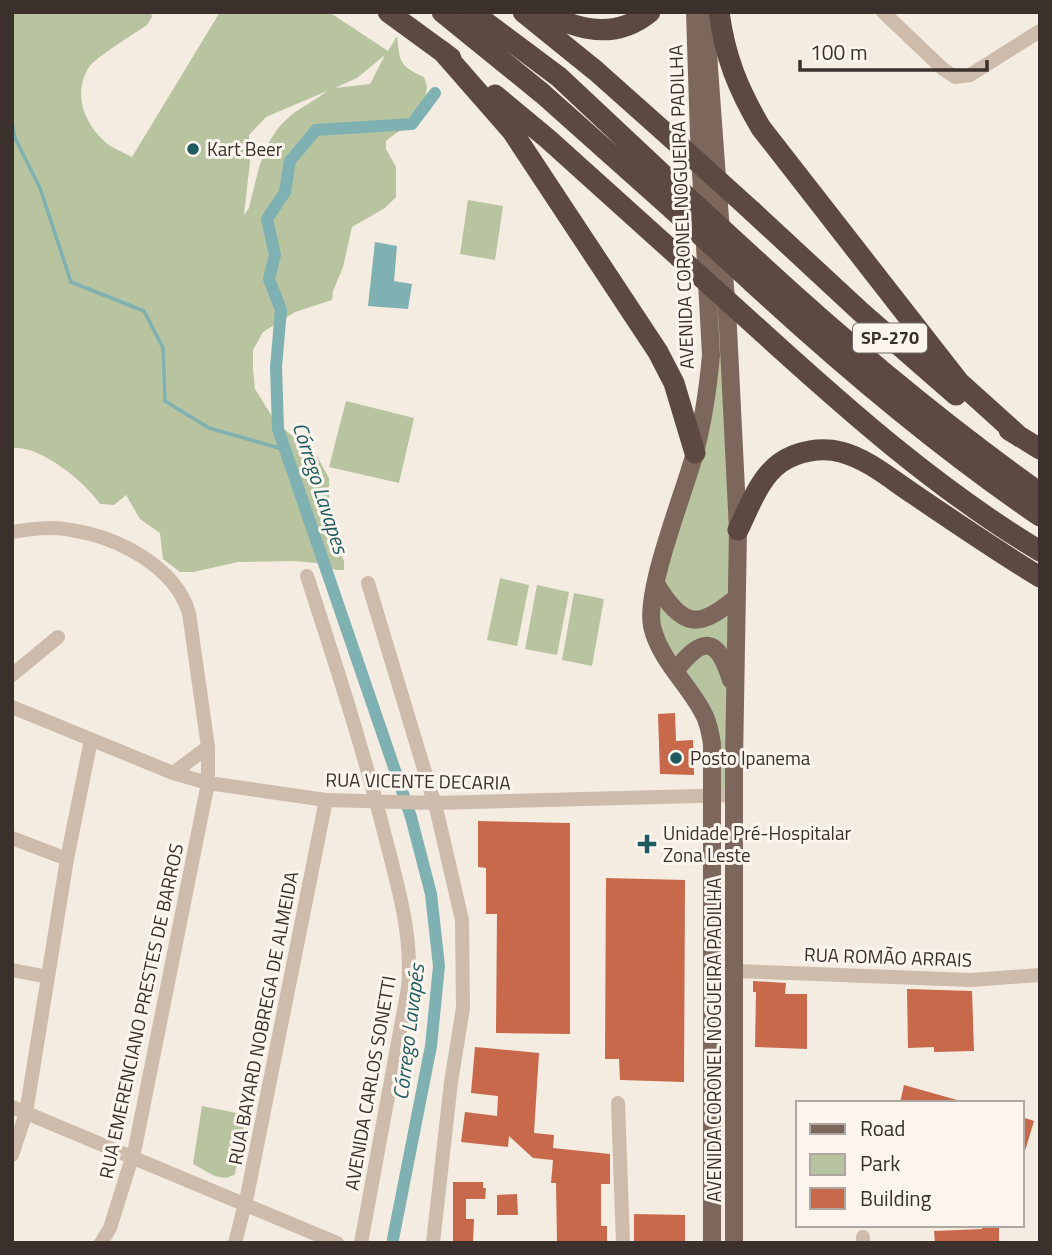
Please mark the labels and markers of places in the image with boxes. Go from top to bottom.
place label: Kart Beer [207,134,283,163]
marker: Kart Beer [185,141,201,157]
place label: Posto Ipanema [690,743,811,772]
marker: Posto Ipanema [668,750,684,766]
place label: Unidade Pré-Hospitalar Zona Leste [663,818,851,869]
marker: Unidade Pré-Hospitalar Zona Leste [637,834,657,854]

